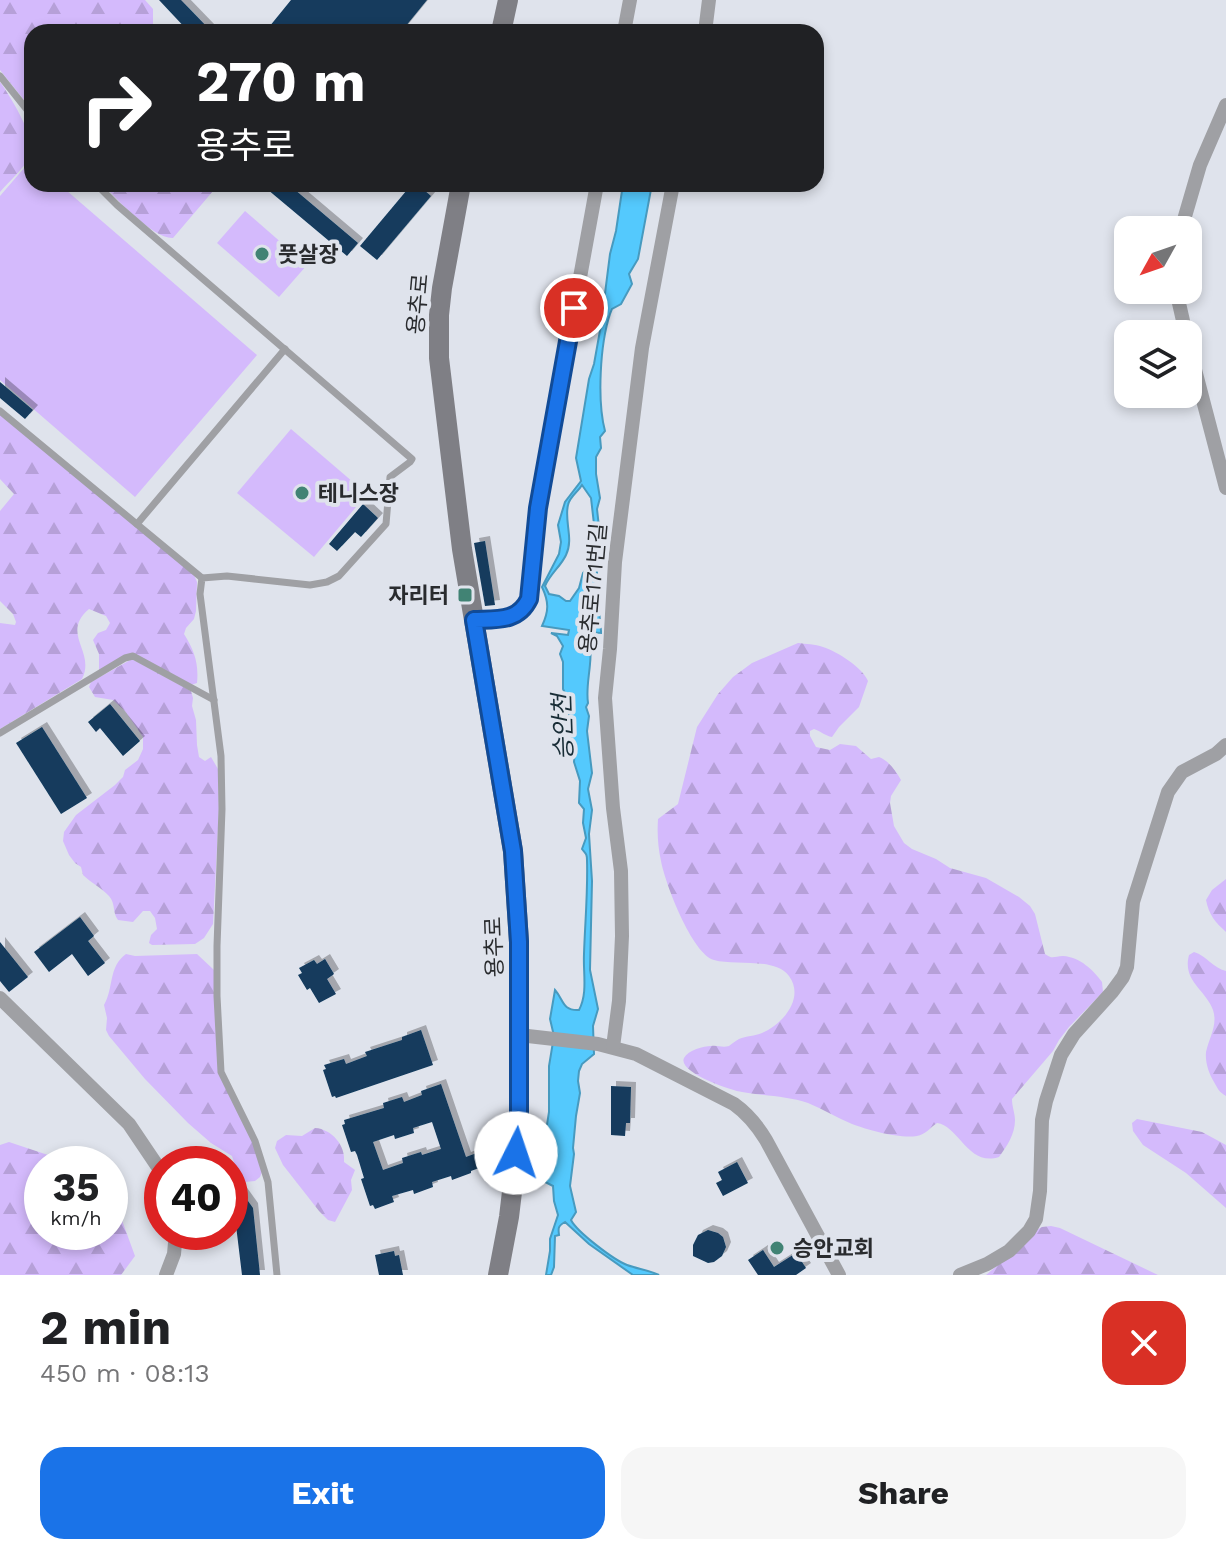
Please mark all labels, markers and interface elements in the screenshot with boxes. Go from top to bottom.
text: 270 m [196,49,366,115]
icon: right [64,56,168,160]
text: 용추로 [196,125,295,167]
north arrow [1114,216,1202,304]
map controls [1114,216,1202,408]
place label: 풋살장 [278,242,339,267]
marker: 풋살장 [253,245,271,263]
street label: 용추로 [403,273,433,335]
pin [540,274,608,342]
icon: arrive [552,286,596,330]
button: layers [1114,320,1202,408]
place label: 테니스장 [318,481,399,506]
marker: 테니스장 [293,484,311,502]
street label: 용추로171번길 [575,522,611,654]
place label: 자리터 [388,583,449,608]
marker: 자리터 [456,586,474,604]
water label: 승안천 [548,690,578,761]
street label: 용추로 [480,916,508,978]
position arrow [474,1111,558,1195]
speed limit sign: 40 [144,1146,248,1250]
text: 35 [52,1164,100,1211]
text: km/h [50,1206,102,1230]
place label: 승안교회 [793,1236,874,1261]
marker: 승안교회 [768,1239,786,1257]
text: 2 min [40,1299,171,1356]
button: close [1102,1301,1186,1385]
text: 450 m · 08:13 [40,1358,210,1388]
button: Exit [40,1447,605,1539]
button: Share [621,1447,1186,1539]

